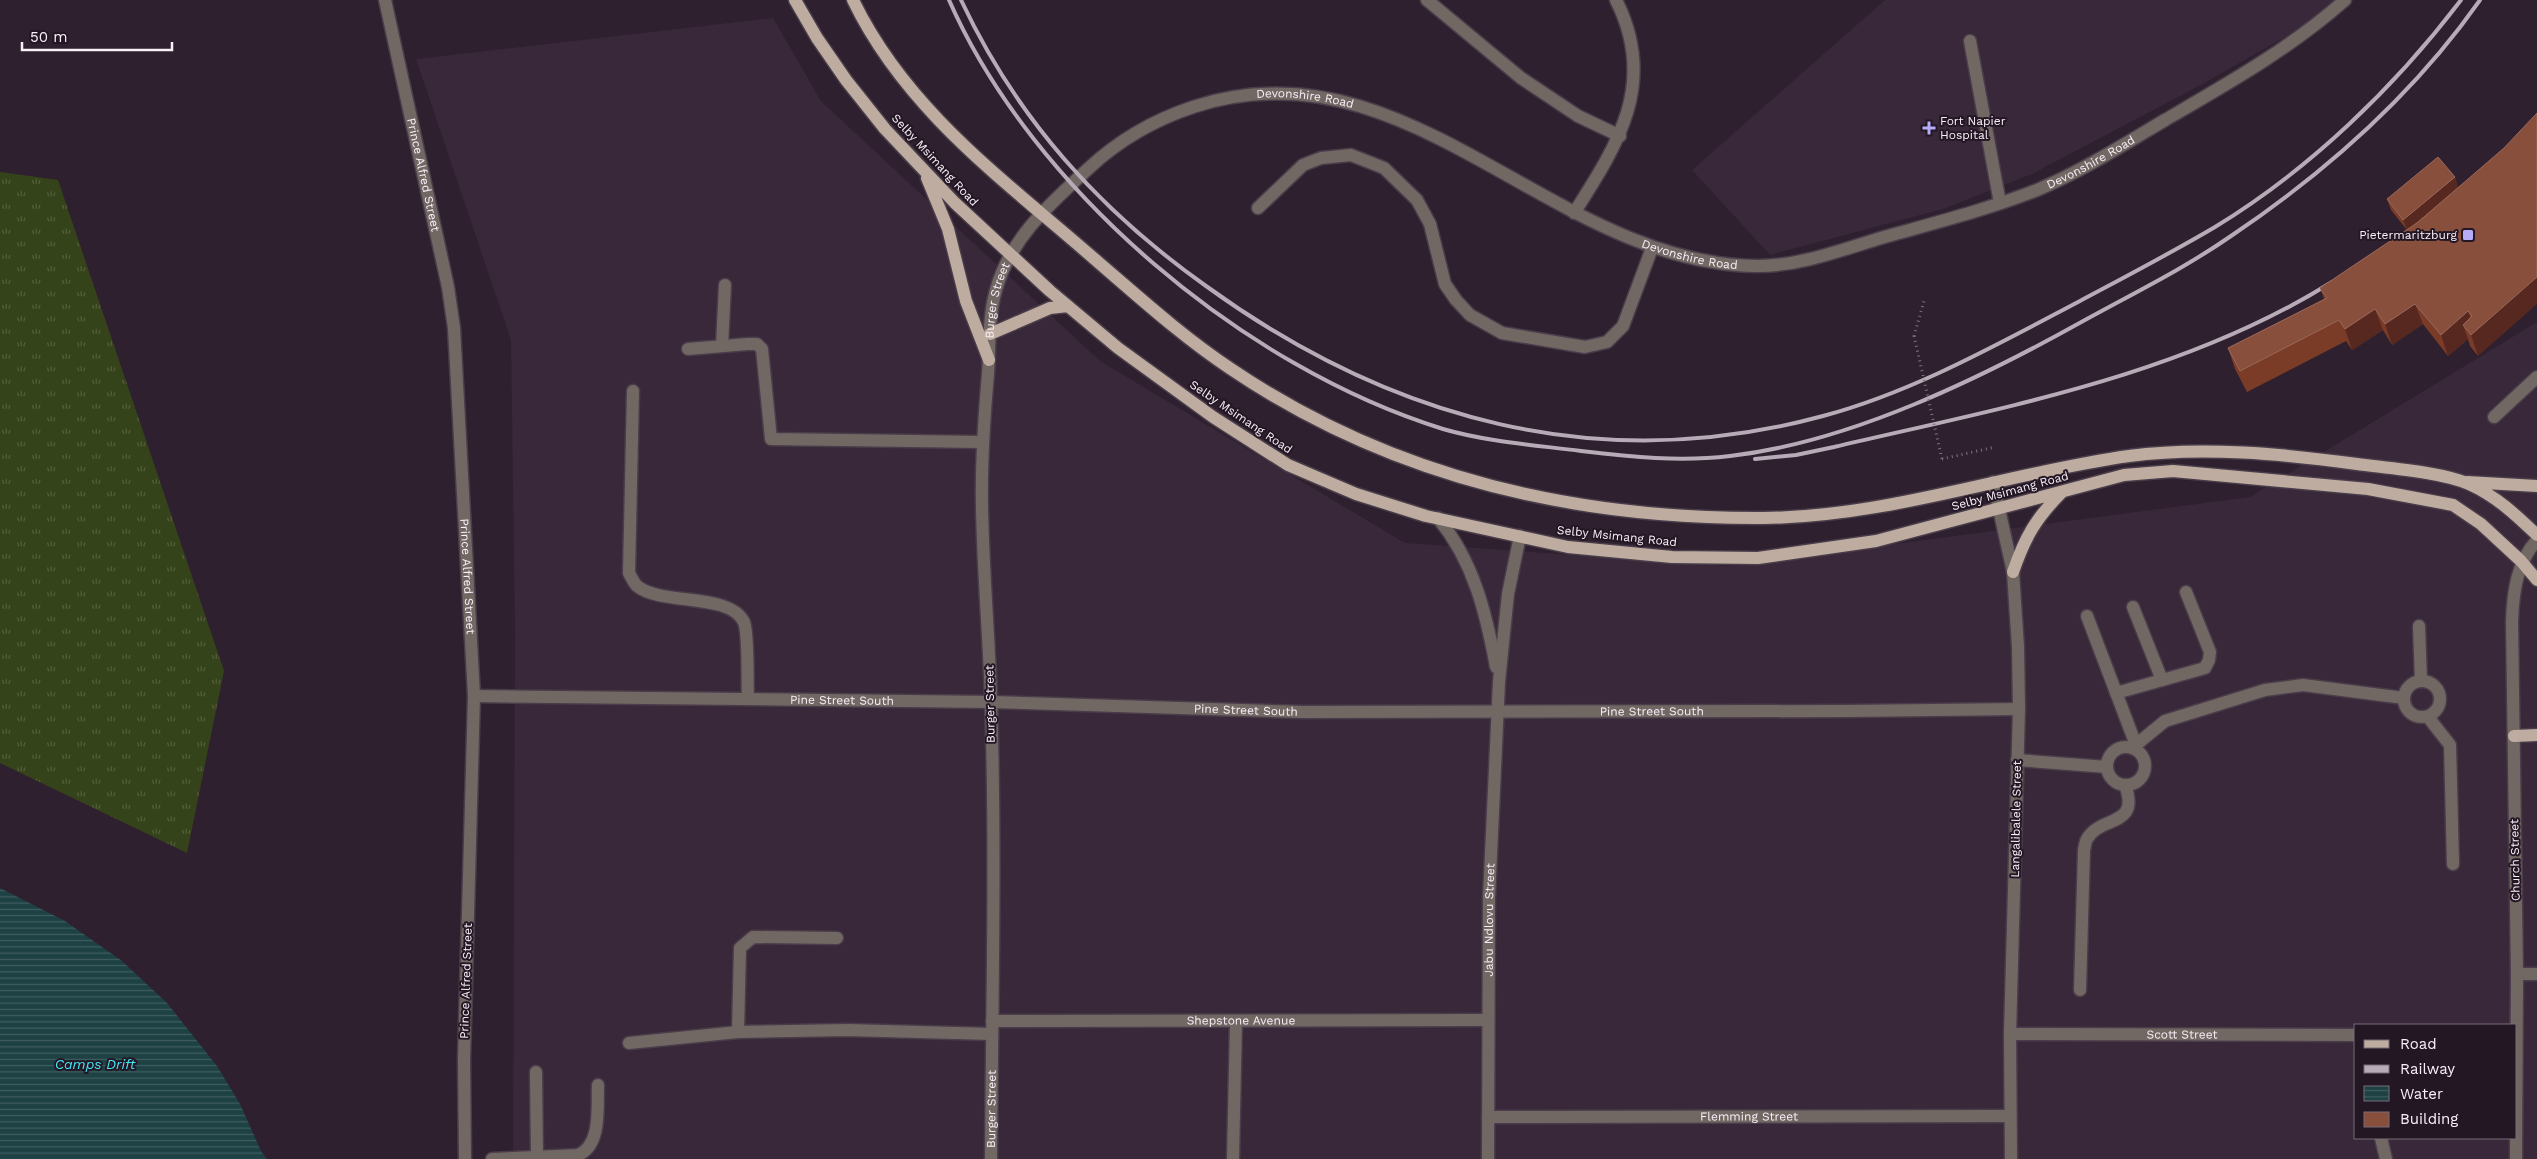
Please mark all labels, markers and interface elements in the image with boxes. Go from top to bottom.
scale bar [22,20,172,52]
text: 50 m [30,28,67,46]
street label: Devonshire Road [1256,86,1355,111]
street label: Selby Msimang Road [889,111,981,209]
place label: Fort Napier Hospital [1940,114,2006,142]
street label: Prince Alfred Street [404,117,443,233]
marker: Fort Napier Hospital [1922,121,1936,135]
street label: Devonshire Road [2044,133,2137,192]
place label: Pietermaritzburg [2359,228,2458,242]
marker: Pietermaritzburg [2461,228,2475,242]
street label: Devonshire Road [1640,236,1738,272]
street label: Burger Street [982,260,1013,339]
street label: Selby Msimang Road [1187,377,1295,457]
street label: Selby Msimang Road [1950,469,2070,513]
street label: Prince Alfred Street [457,518,478,635]
street label: Selby Msimang Road [1556,523,1678,549]
street label: Burger Street [982,665,998,743]
street label: Pine Street South [790,693,894,708]
street label: Pine Street South [1194,702,1298,719]
street label: Pine Street South [1600,704,1704,718]
street label: Langalibalele Street [2008,760,2024,878]
street label: Church Street [2507,819,2523,901]
street label: Jabu Ndlovu Street [1482,863,1498,977]
street label: Prince Alfred Street [457,923,475,1039]
street label: Shepstone Avenue [1187,1013,1295,1028]
legend [2354,1024,2517,1139]
street label: Scott Street [2146,1027,2218,1042]
text: Road [2400,1035,2437,1053]
water label: Camps Drift [55,1056,136,1072]
text: Railway [2400,1060,2455,1078]
street label: Burger Street [984,1070,999,1148]
text: Water [2400,1085,2443,1103]
street label: Flemming Street [1700,1109,1798,1124]
text: Building [2400,1110,2458,1128]

